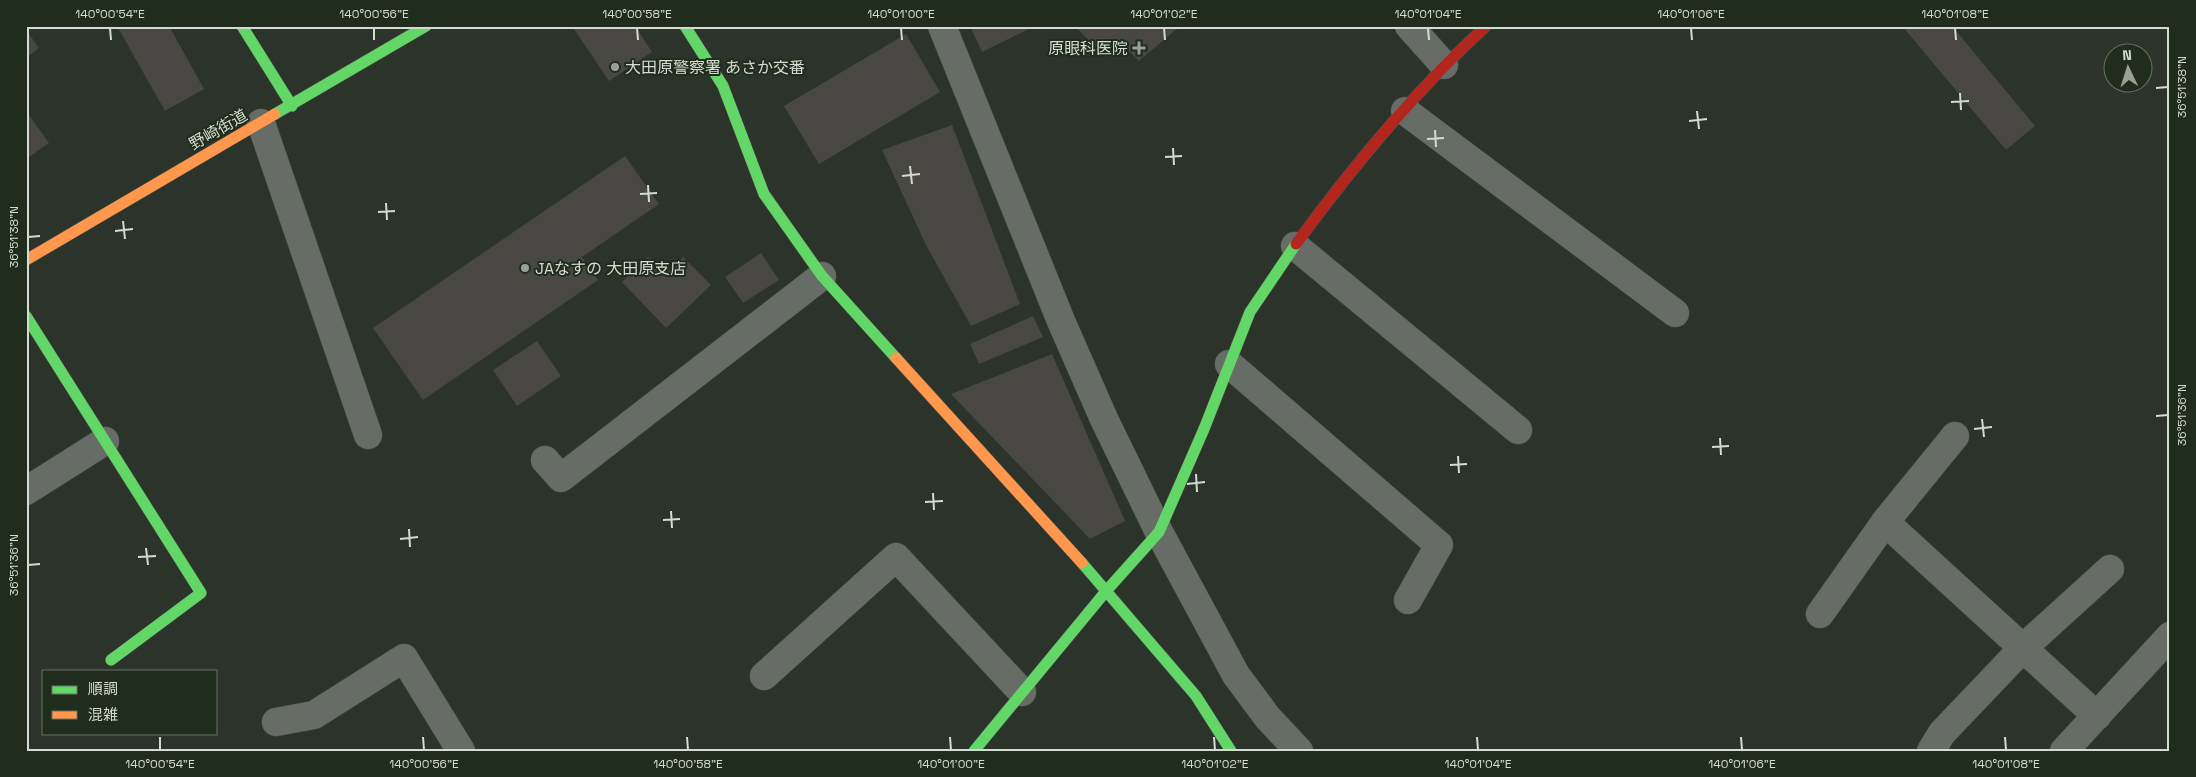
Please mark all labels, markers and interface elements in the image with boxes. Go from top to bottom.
text: 140°00'54"E [75,6,145,22]
text: 140°00'56"E [339,6,409,22]
text: 140°00'58"E [602,6,672,22]
text: 140°01'00"E [867,6,935,22]
text: 140°01'02"E [1130,6,1198,22]
text: 140°01'04"E [1394,6,1462,22]
text: 140°01'06"E [1657,6,1725,22]
text: 140°01'08"E [1921,6,1989,22]
place label: 原眼科医院 [1048,38,1128,59]
marker: 原眼科医院 [1132,41,1146,55]
north arrow [2104,42,2154,92]
text: N [2122,46,2132,64]
text: 36°51'38"N [2174,56,2190,118]
place label: 大田原警察署 あさか交番 [625,57,805,78]
marker: 大田原警察署 あさか交番 [609,61,621,73]
street label: 野崎街道 [185,104,251,155]
text: 36°51'38"N [6,206,22,268]
place label: JAなすの 大田原支店 [535,258,686,279]
marker: JAなすの 大田原支店 [519,262,531,274]
text: 36°51'36"N [2174,384,2190,446]
text: 36°51'36"N [6,534,22,596]
legend [42,670,218,734]
text: 順調 [88,679,118,698]
text: 混雑 [88,705,118,724]
text: 140°00'54"E [125,756,195,772]
text: 140°00'56"E [389,756,459,772]
text: 140°00'58"E [653,756,723,772]
text: 140°01'00"E [917,756,985,772]
text: 140°01'02"E [1181,756,1249,772]
text: 140°01'04"E [1444,756,1512,772]
text: 140°01'06"E [1708,756,1776,772]
text: 140°01'08"E [1972,756,2040,772]

